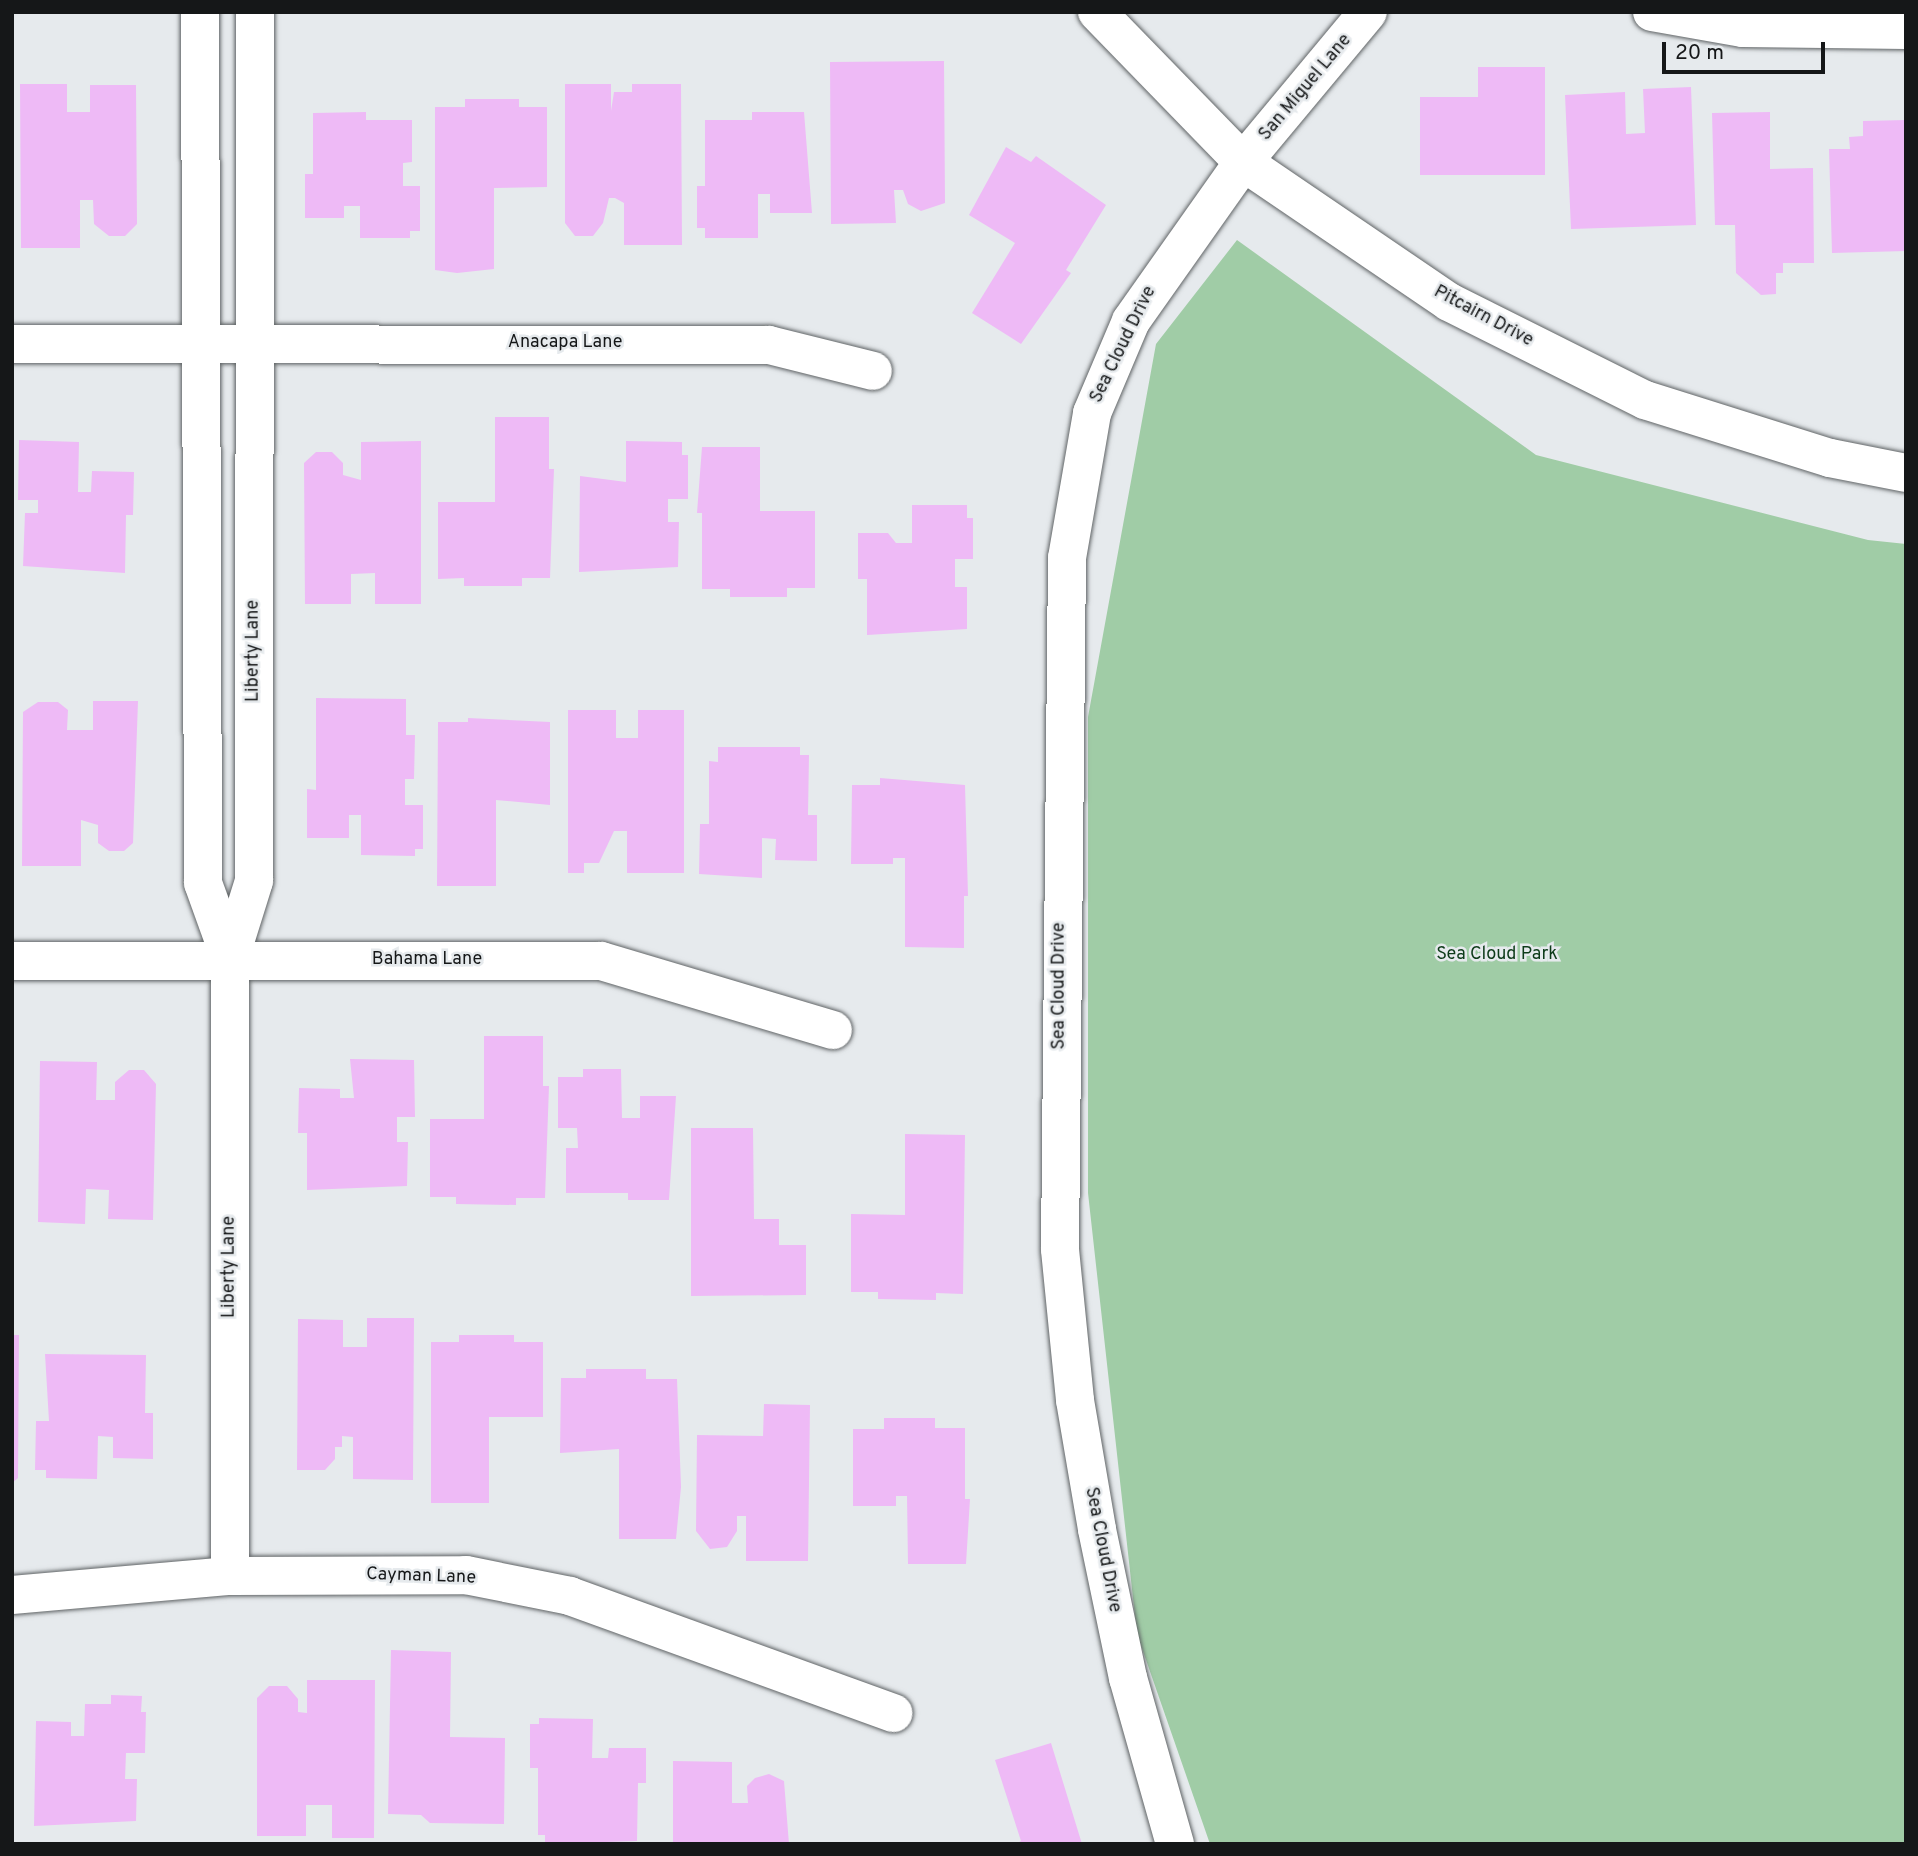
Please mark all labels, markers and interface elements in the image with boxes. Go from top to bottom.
scale bar [1666,28,1829,72]
street label: San Miguel Lane [1255,30,1357,146]
text: 20 m [1675,40,1724,67]
street label: Pitcairn Drive [1430,282,1536,352]
street label: Sea Cloud Drive [1086,283,1162,407]
street label: Anacapa Lane [508,332,622,354]
street label: Liberty Lane [243,600,265,702]
street label: Sea Cloud Drive [1049,922,1071,1050]
park label: Sea Cloud Park [1436,944,1558,966]
street label: Bahama Lane [372,949,482,971]
street label: Liberty Lane [219,1216,241,1318]
street label: Sea Cloud Drive [1079,1486,1125,1614]
street label: Cayman Lane [366,1564,476,1590]

